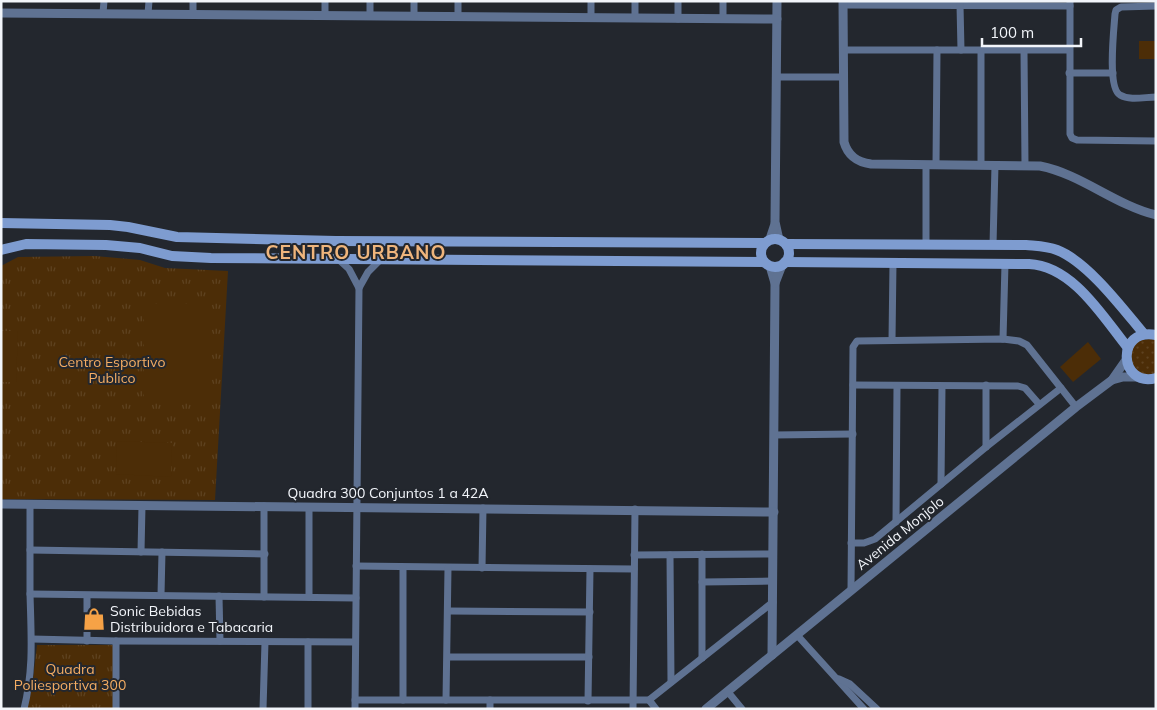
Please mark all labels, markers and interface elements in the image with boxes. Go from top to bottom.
scale bar [982,15,1081,47]
text: 100 m [990,23,1034,42]
district label: CENTRO URBANO [266,240,446,264]
park label: Centro Esportivo Publico [59,353,165,387]
street label: Quadra 300 Conjuntos 1 a 42A [287,484,489,502]
street label: Avenida Monjolo [852,492,948,574]
place label: Sonic Bebidas Distribuidora e Tabacaria [110,602,273,636]
shop icon: Sonic Bebidas Distribuidora e Tabacaria [81,606,107,632]
park label: Quadra Poliesportiva 300 [14,660,126,694]

